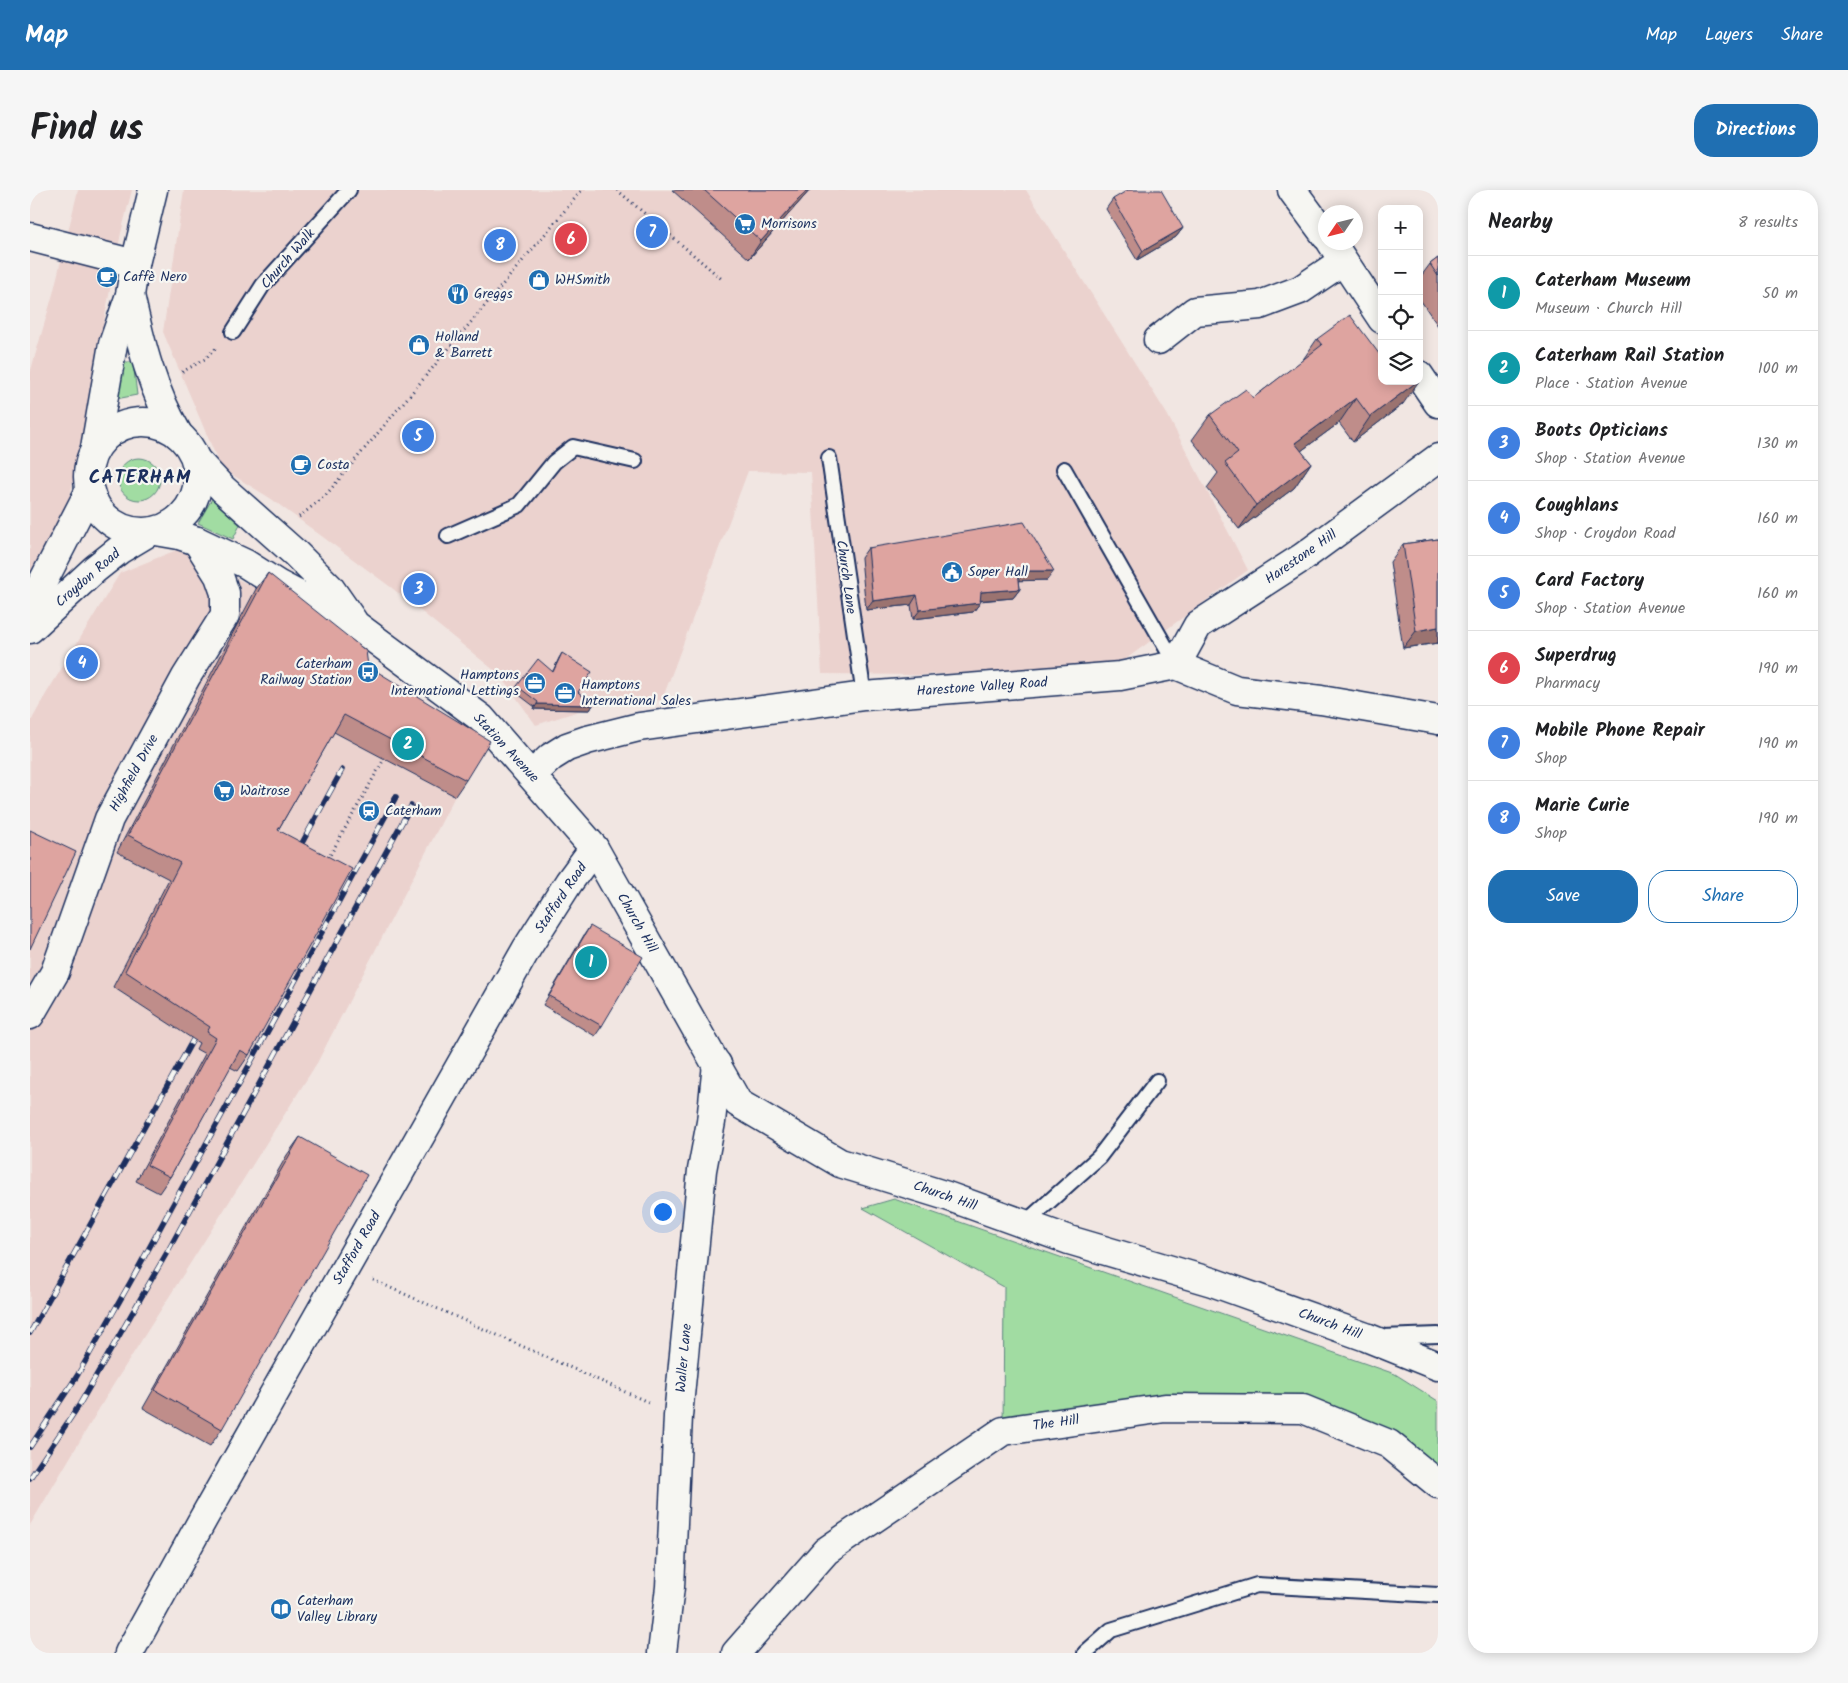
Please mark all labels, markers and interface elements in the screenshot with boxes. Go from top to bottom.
text: Map [25,16,68,55]
text: Map [1646,21,1677,50]
text: Layers [1705,21,1753,50]
text: Share [1781,21,1823,50]
text: Find us [30,102,143,158]
button: Directions [1694,104,1818,157]
north arrow [1318,205,1363,250]
map controls [1378,205,1423,385]
button: + [1378,205,1423,250]
text: Nearby [1488,206,1553,239]
text: 8 results [1738,210,1798,235]
supermarket icon: Morrisons [733,212,757,236]
pin: 7 [636,213,668,251]
place label: Morrisons [761,213,817,235]
pin: 6 [555,220,587,258]
street label: Church Walk [255,223,321,294]
pin: 8 [484,226,516,264]
button: − [1378,250,1423,295]
cafe icon: Caffè Nero [95,265,119,289]
place label: Caffè Nero [123,266,187,288]
text: Caterham Museum [1535,266,1691,296]
shop icon: WHSmith [527,268,551,292]
place label: WHSmith [555,269,610,291]
text: 1 [1502,281,1506,306]
text: 50 m [1762,281,1798,306]
restaurant icon: Greggs [446,282,470,306]
place label: Greggs [474,283,513,305]
button: locate [1378,295,1423,340]
text: Museum · Church Hill [1535,296,1682,321]
place label: Holland & Barrett [435,326,493,364]
shop icon: Holland & Barrett [407,333,431,357]
button: layers [1378,340,1423,385]
text: Caterham Rail Station [1535,341,1724,371]
text: 2 [1499,356,1509,381]
text: 100 m [1758,356,1798,381]
text: Place · Station Avenue [1535,371,1688,396]
text: Boots Opticians [1535,416,1668,446]
pin: 5 [402,417,434,455]
text: 3 [1500,431,1508,456]
text: 130 m [1757,431,1798,456]
text: Shop · Station Avenue [1535,446,1685,471]
cafe icon: Costa [289,453,313,477]
place label: Costa [317,454,350,476]
district label: CATERHAM [89,463,191,493]
text: Coughlans [1535,491,1619,521]
text: 4 [1500,506,1508,531]
text: 160 m [1757,506,1798,531]
text: Shop · Croydon Road [1535,521,1675,546]
street label: Harestone Hill [1260,524,1342,590]
street label: Church Lane [830,539,862,616]
street label: Croydon Road [50,543,126,613]
public building icon: Soper Hall [940,560,964,584]
place label: Soper Hall [968,561,1028,583]
text: Card Factory [1535,566,1644,596]
pin: 3 [403,570,435,608]
text: 5 [1500,581,1508,606]
text: 160 m [1757,581,1798,606]
text: Shop · Station Avenue [1535,596,1685,621]
text: Superdrug [1535,641,1617,671]
pin: 4 [66,644,98,682]
place label: Caterham Railway Station [260,653,352,691]
text: 6 [1500,656,1508,681]
text: 190 m [1758,656,1798,681]
bus stop icon: Caterham Railway Station [356,660,380,684]
place label: Hamptons International Lettings [390,664,519,702]
office icon: Hamptons International Lettings [523,671,547,695]
street label: Harestone Valley Road [916,671,1049,703]
text: Pharmacy [1535,671,1600,696]
place label: Hamptons International Sales [581,674,691,712]
office icon: Hamptons International Sales [553,681,577,705]
street label: Station Avenue [468,708,545,788]
text: Mobile Phone Repair [1535,716,1705,746]
pin: 2 [392,725,424,763]
street label: Highfield Drive [104,730,165,816]
text: 7 [1500,731,1508,756]
text: 190 m [1758,731,1798,756]
text: Shop [1535,746,1567,771]
supermarket icon: Waitrose [212,779,236,803]
place label: Waitrose [240,780,290,802]
text: Marie Curie [1535,791,1630,821]
station icon: Caterham [357,799,381,823]
place label: Caterham [385,800,442,822]
text: 8 [1499,806,1509,831]
text: 190 m [1758,806,1798,831]
text: Shop [1535,821,1567,846]
street label: Stafford Road [529,857,593,938]
button: Save [1488,870,1638,923]
button: Share [1648,870,1798,923]
street label: Church Hill [611,889,663,958]
pin: 1 [575,943,607,981]
street label: Church Hill [910,1175,980,1217]
your location [650,1199,676,1225]
street label: Stafford Road [327,1206,387,1289]
street label: Church Hill [1295,1302,1365,1346]
street label: Waller Lane [670,1322,698,1393]
street label: The Hill [1031,1409,1081,1437]
place label: Caterham Valley Library [297,1590,378,1628]
library icon: Caterham Valley Library [269,1597,293,1621]

